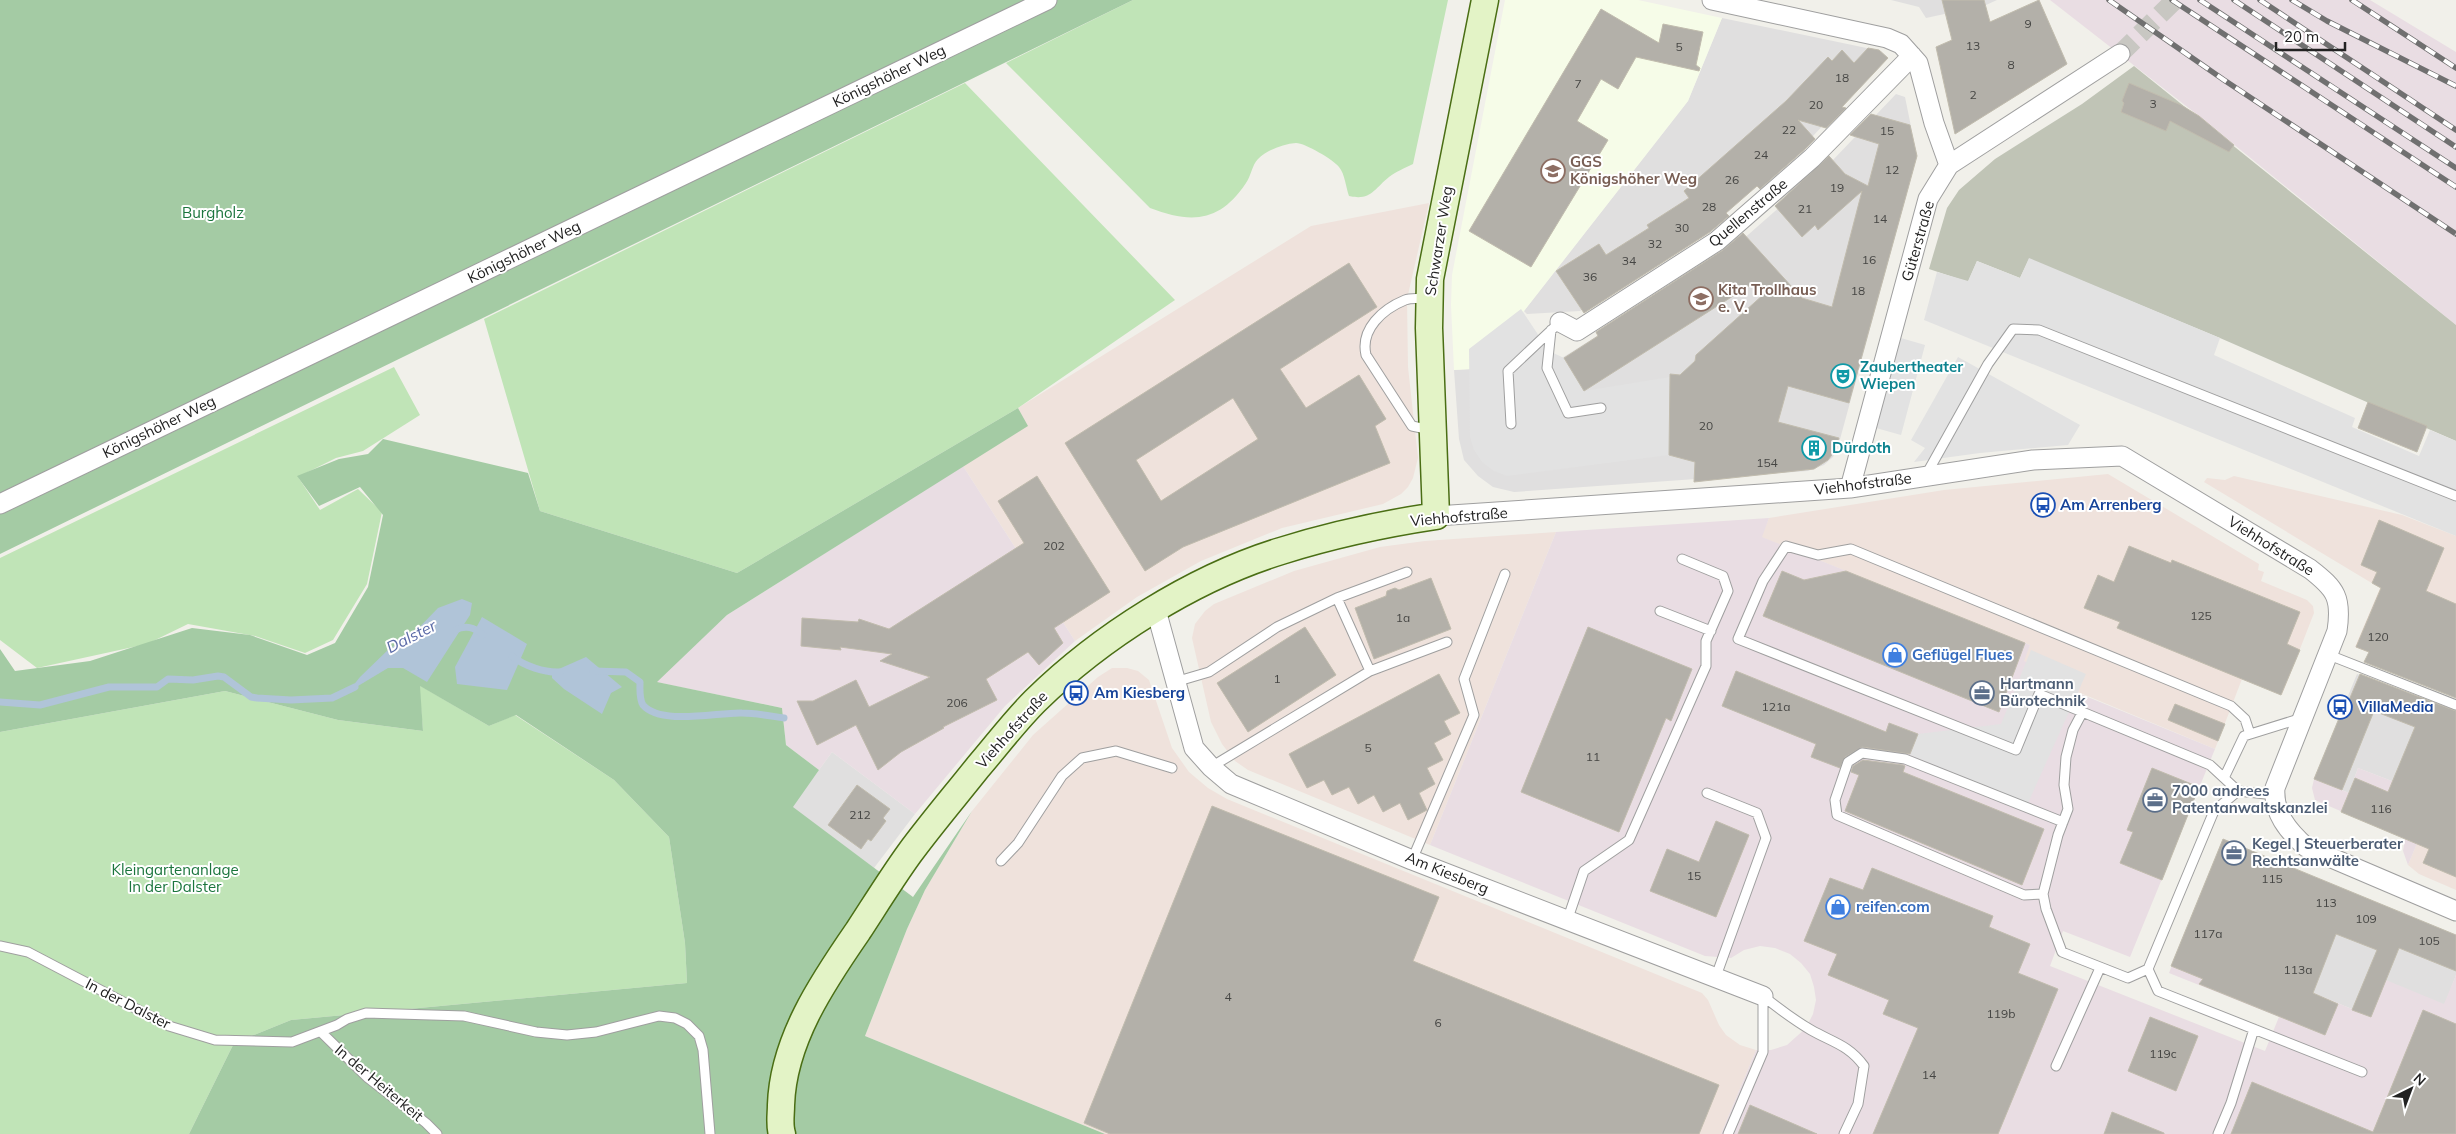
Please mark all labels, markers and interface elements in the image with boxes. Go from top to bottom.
house number: 9 [2024,16,2032,31]
scale bar [2276,20,2345,52]
text: 20 m [2284,27,2319,46]
house number: 13 [1966,38,1980,53]
house number: 5 [1675,39,1683,54]
street label: Königshöher Weg [829,40,948,111]
house number: 8 [2007,57,2015,72]
house number: 18 [1835,70,1849,85]
house number: 7 [1574,76,1582,91]
house number: 2 [1969,87,1977,102]
house number: 3 [2149,96,2157,111]
house number: 20 [1809,97,1823,112]
house number: 22 [1782,122,1796,137]
house number: 15 [1880,123,1894,138]
house number: 24 [1754,147,1768,162]
place label: GGS Königshöher Weg [1570,152,1697,188]
school or university icon: GGS Königshöher Weg [1540,158,1566,184]
house number: 12 [1885,162,1899,177]
house number: 26 [1725,172,1739,187]
street label: Quellenstraße [1704,174,1791,251]
house number: 19 [1830,180,1844,195]
street label: Schwarzer Weg [1420,185,1457,297]
street label: Güterstraße [1897,198,1938,283]
house number: 28 [1702,199,1716,214]
house number: 21 [1798,201,1812,216]
park label: Burgholz [182,203,244,222]
house number: 14 [1873,211,1887,226]
street label: Königshöher Weg [464,216,583,287]
house number: 30 [1675,220,1689,235]
house number: 32 [1648,236,1662,251]
house number: 16 [1862,252,1876,267]
house number: 34 [1622,253,1636,268]
house number: 36 [1583,269,1597,284]
place label: Kita Trollhaus e. V. [1718,280,1816,316]
house number: 18 [1851,283,1865,298]
school or university icon: Kita Trollhaus e. V. [1688,286,1714,312]
place label: Zaubertheater Wiepen [1860,357,1963,393]
theatre icon: Zaubertheater Wiepen [1830,363,1856,389]
street label: Königshöher Weg [99,391,218,462]
house number: 20 [1699,418,1713,433]
building icon: Dürdoth [1801,435,1827,461]
place label: Dürdoth [1832,438,1891,457]
house number: 154 [1756,455,1778,470]
street label: Viehhofstraße [1813,468,1913,499]
bus stop icon: Am Arrenberg [2030,492,2056,518]
place label: Am Arrenberg [2060,495,2162,514]
street label: Viehhofstraße [1409,503,1509,530]
street label: Viehhofstraße [2225,512,2318,580]
house number: 202 [1043,538,1065,553]
house number: 125 [2190,608,2212,623]
house number: 1a [1396,610,1410,625]
water label: Dalster [383,614,440,657]
house number: 120 [2367,629,2389,644]
shop icon: Geflügel Flues [1882,642,1908,668]
place label: Geflügel Flues [1912,645,2012,664]
house number: 1 [1273,671,1281,686]
place label: Hartmann Bürotechnik [2000,674,2086,710]
bus stop icon: Am Kiesberg [1063,680,1089,706]
office icon: Hartmann Bürotechnik [1969,680,1995,706]
place label: Am Kiesberg [1094,683,1185,702]
street label: Viehhofstraße [972,687,1051,772]
bus stop icon: VillaMedia [2327,694,2353,720]
house number: 206 [946,695,968,710]
place label: VillaMedia [2357,697,2434,716]
house number: 121a [1762,699,1790,714]
house number: 5 [1364,740,1372,755]
house number: 11 [1586,749,1600,764]
place label: 7000 andrees Patentanwaltskanzlei [2172,781,2328,817]
office icon: 7000 andrees Patentanwaltskanzlei [2142,787,2168,813]
house number: 116 [2370,801,2392,816]
house number: 212 [849,807,871,822]
place label: Kegel | Steuerberater Rechtsanwälte [2252,834,2403,870]
office icon: Kegel | Steuerberater Rechtsanwälte [2221,840,2247,866]
street label: Am Kiesberg [1403,847,1492,898]
park label: Kleingartenanlage In der Dalster [111,860,239,896]
house number: 15 [1687,868,1701,883]
house number: 115 [2261,871,2283,886]
shop icon: reifen.com [1825,894,1851,920]
house number: 113 [2315,895,2337,910]
place label: reifen.com [1856,897,1930,916]
house number: 109 [2355,911,2377,926]
house number: 117a [2194,926,2222,941]
house number: 105 [2418,933,2440,948]
house number: 113a [2284,962,2312,977]
street label: In der Dalster [82,974,174,1033]
house number: 4 [1224,989,1232,1004]
house number: 119b [1987,1006,2015,1021]
house number: 6 [1434,1015,1442,1030]
street label: In der Heiterkeit [331,1040,427,1125]
house number: 119c [2149,1046,2177,1061]
north arrow [2386,1064,2436,1114]
house number: 14 [1922,1067,1936,1082]
text: N [2410,1069,2430,1090]

